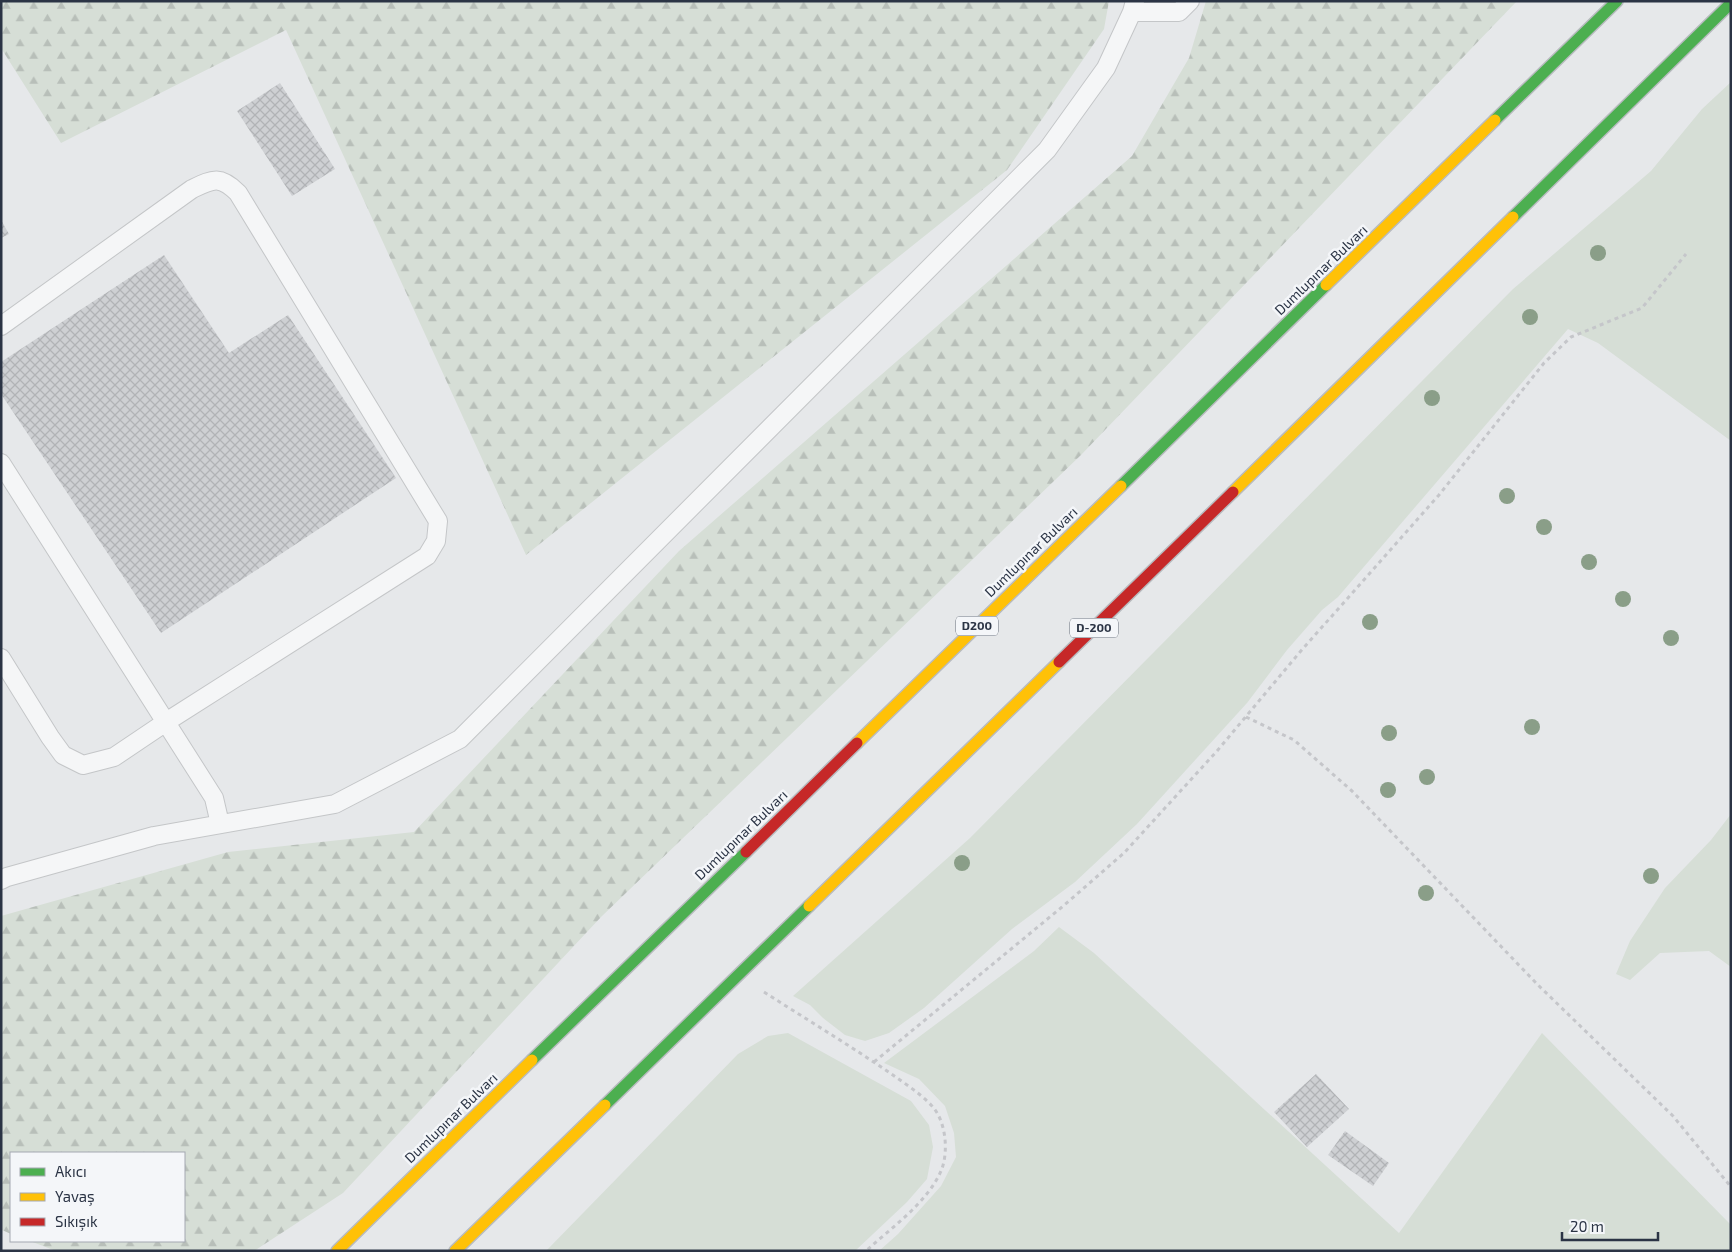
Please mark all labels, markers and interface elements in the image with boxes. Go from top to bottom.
street label: Dumlupınar Bulvarı [1271,221,1371,318]
street label: Dumlupınar Bulvarı [981,503,1081,600]
road number: D200 [956,616,998,636]
road number: D-200 [1070,618,1118,638]
street label: Dumlupınar Bulvarı [691,786,791,883]
street label: Dumlupınar Bulvarı [401,1069,501,1166]
legend [10,1152,185,1242]
text: Akıcı [55,1162,87,1180]
text: Yavaş [55,1187,95,1206]
scale bar [1562,1210,1658,1242]
text: Sıkışık [55,1212,98,1231]
text: 20 m [1570,1217,1604,1235]

